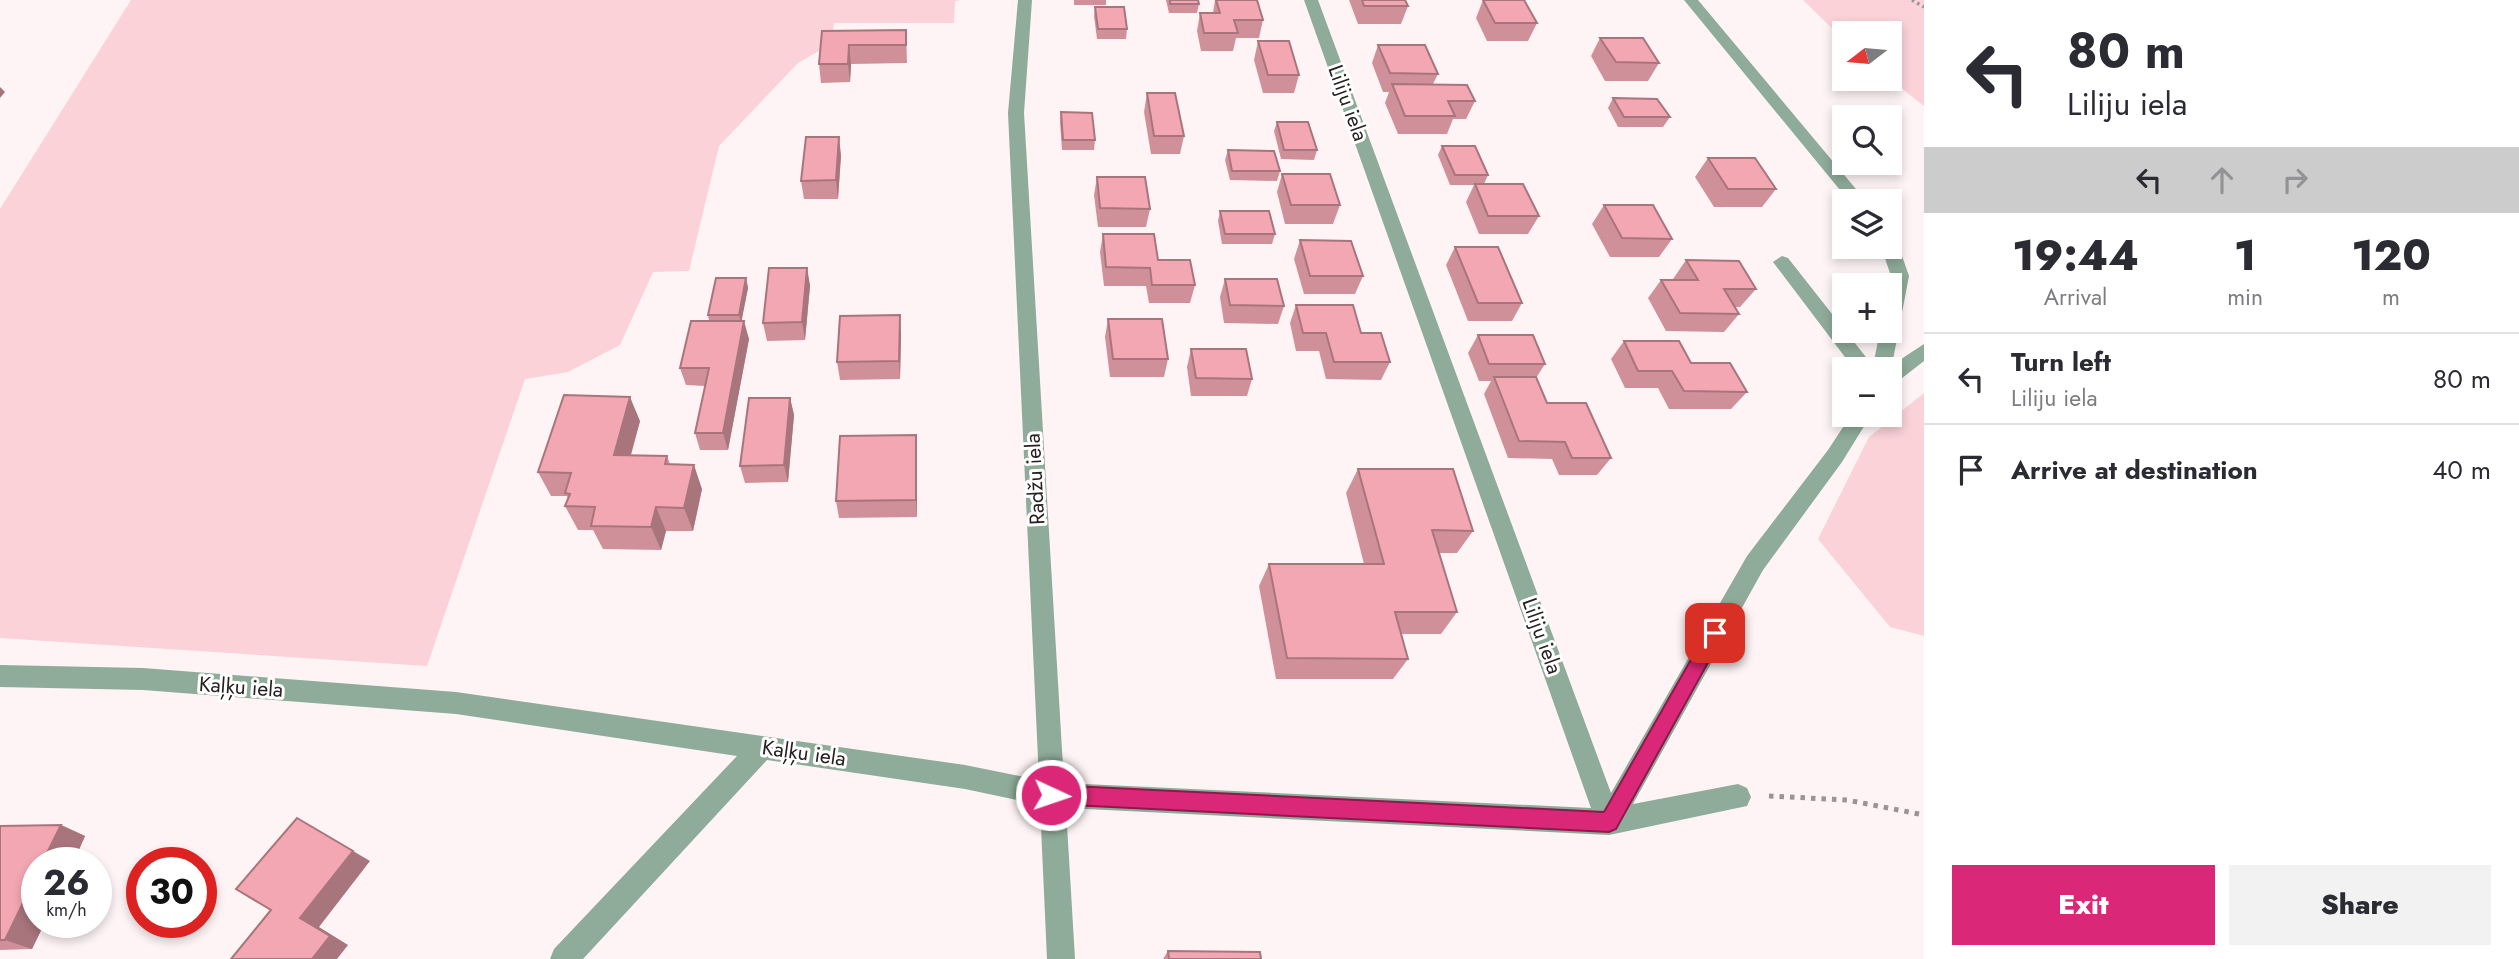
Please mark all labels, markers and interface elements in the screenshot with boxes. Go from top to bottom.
text: 80 m [2067,16,2185,86]
north arrow [1832,21,1902,91]
map controls [1832,21,1902,427]
icon: left [1952,28,2043,119]
street label: Liliju iela [1320,61,1376,145]
text: Liliju iela [2067,81,2187,127]
button: search [1832,105,1902,175]
icon: left [2130,161,2168,199]
icon: ahead [2203,161,2241,199]
icon: right [2276,161,2314,199]
button: layers [1832,189,1902,259]
text: 19:44 [2012,225,2139,286]
text: 1 [2234,225,2256,286]
text: 120 [2351,225,2431,286]
button: + [1832,273,1902,343]
text: Arrival [2044,280,2107,314]
text: min [2227,280,2263,314]
text: m [2382,280,2400,314]
text: Turn left [2011,343,2111,381]
button: − [1832,357,1902,427]
icon: left [1952,360,1990,398]
text: 80 m [2433,360,2491,398]
text: Liliju iela [2011,381,2098,415]
street label: Radžu iela [1018,432,1052,526]
icon: arrive [1952,451,1990,489]
text: Arrive at destination [2011,451,2258,489]
text: 40 m [2432,451,2491,489]
street label: Liliju iela [1514,594,1570,678]
pin [1685,603,1745,663]
icon: arrive [1696,614,1734,652]
street label: Kaļķu iela [198,669,284,705]
street label: Kaļķu iela [760,732,848,774]
position arrow [1014,758,1088,832]
speed limit sign: 30 [126,847,217,938]
text: 26 [43,858,90,908]
button: Exit [1952,865,2215,945]
button: Share [2229,865,2491,945]
text: km/h [46,897,87,923]

